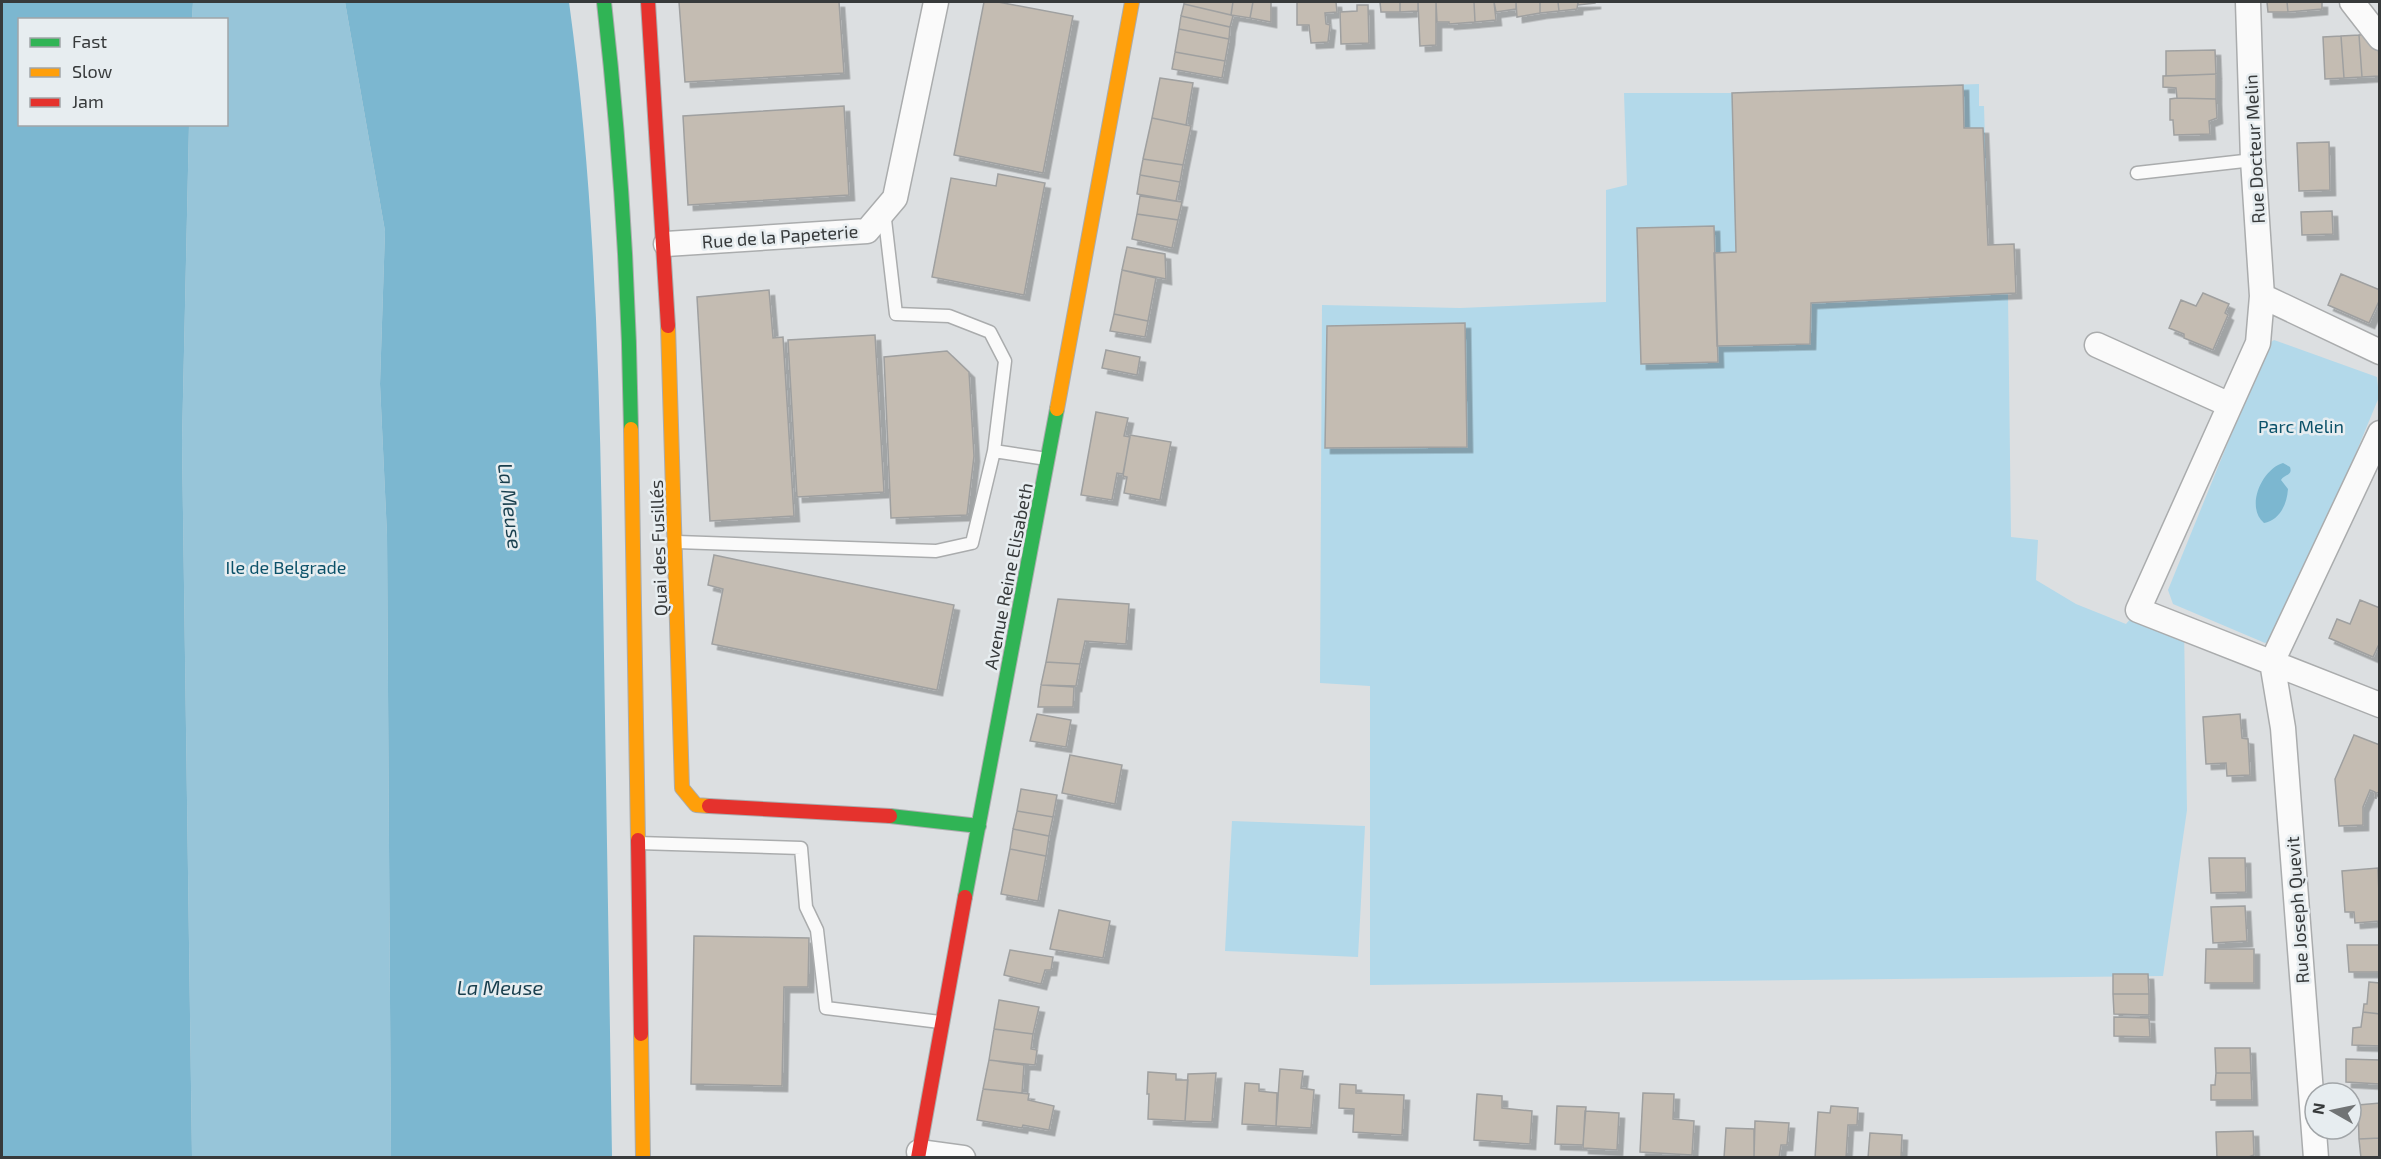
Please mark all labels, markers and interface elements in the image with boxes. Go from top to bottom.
legend [18,18,228,126]
text: Fast [72,30,107,52]
text: Slow [72,60,113,82]
street label: Rue Docteur Melin [2239,74,2269,224]
text: Jam [72,90,104,112]
street label: Rue de la Papeterie [701,220,859,252]
park label: Parc Melin [2258,415,2344,437]
water label: La Meuse [494,462,528,551]
street label: Quai des Fusillés [645,479,671,617]
street label: Avenue Reine Elisabeth [979,481,1037,671]
park label: Ile de Belgrade [225,556,347,578]
street label: Rue Joseph Quevit [2281,835,2313,984]
water label: La Meuse [457,975,544,999]
north arrow [2303,1081,2363,1141]
text: N [2307,1101,2328,1116]

